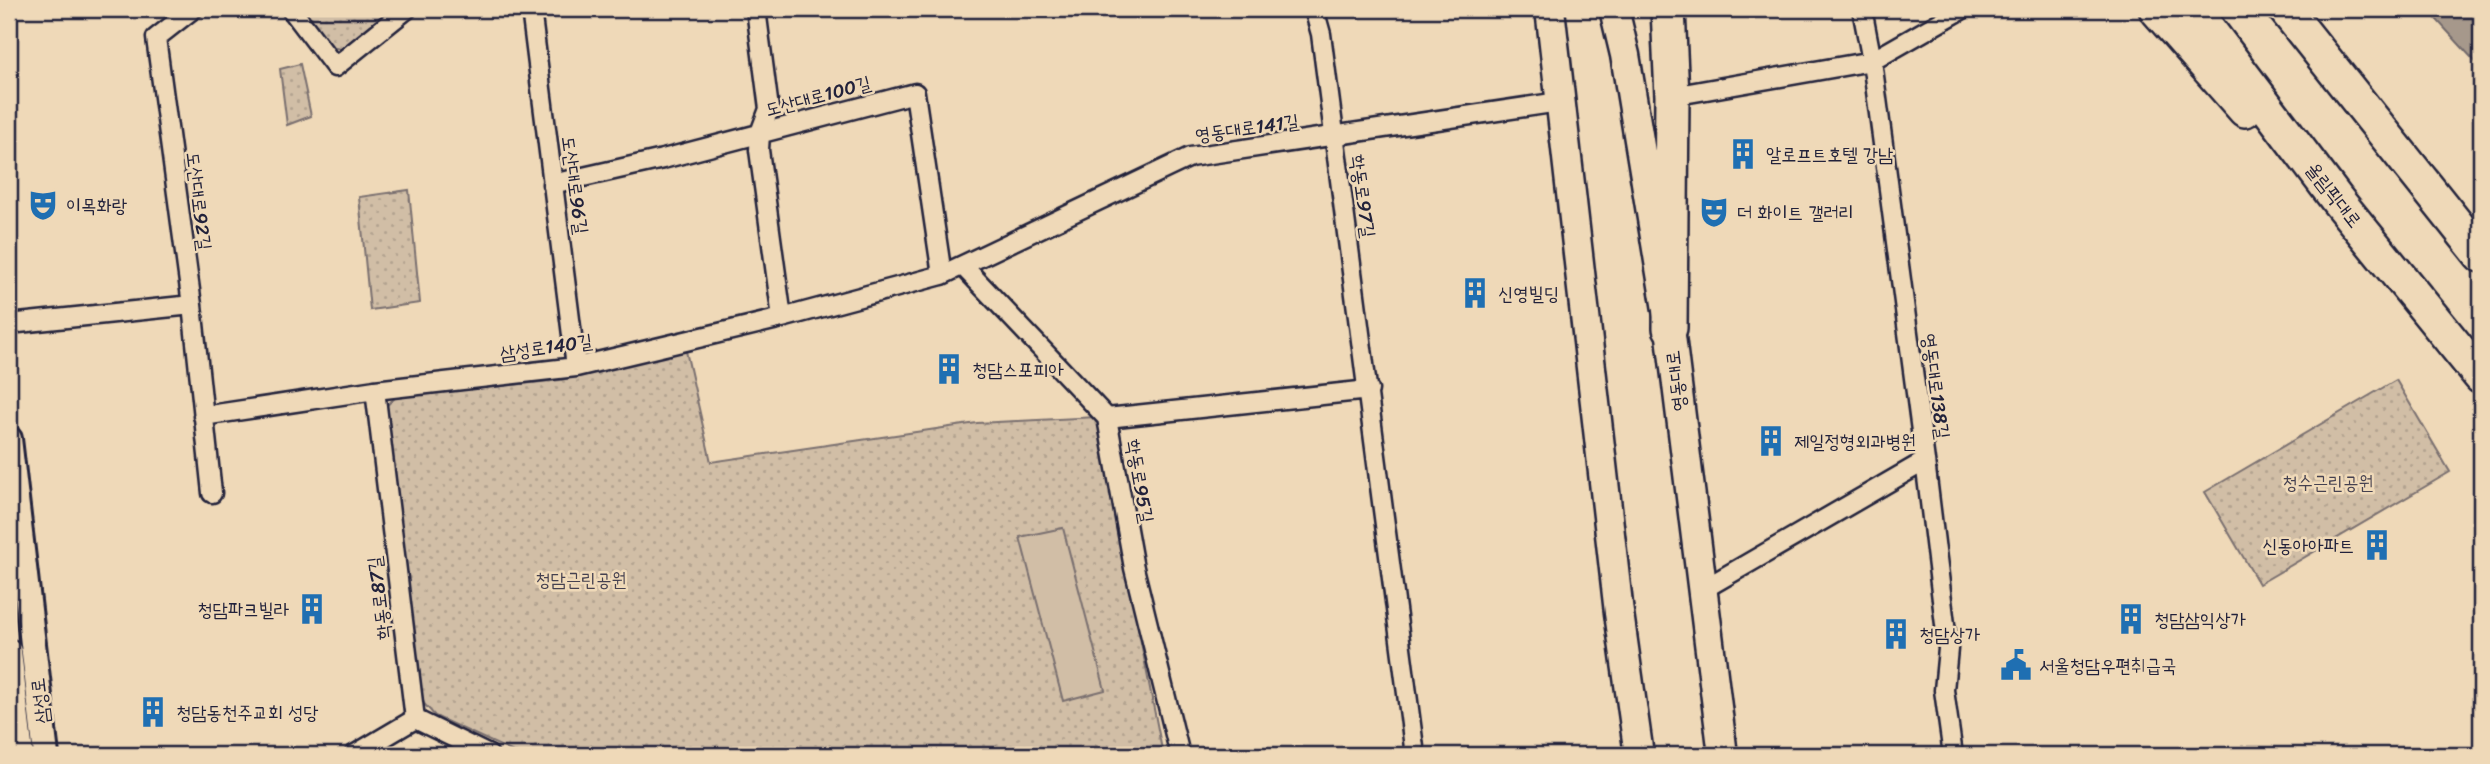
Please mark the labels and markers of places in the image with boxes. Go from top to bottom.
building icon: 알로프트호텔 강남 [1726,137,1760,171]
place label: 알로프트호텔 강남 [1766,138,1893,171]
theatre icon: 이목화랑 [26,188,60,222]
place label: 이목화랑 [66,189,128,222]
theatre icon: 더 화이트 갤러리 [1697,195,1731,229]
place label: 더 화이트 갤러리 [1737,196,1854,229]
building icon: 신영빌딩 [1458,276,1492,310]
place label: 신영빌딩 [1498,277,1559,310]
building icon: 청담스포피아 [932,352,966,386]
place label: 청담스포피아 [972,353,1064,386]
building icon: 제일정형외과병원 [1754,424,1788,458]
place label: 제일정형외과병원 [1794,425,1916,458]
building icon: 신동아아파트 [2360,528,2394,562]
place label: 신동아아파트 [2262,529,2354,562]
building icon: 청담파크빌라 [295,592,329,626]
place label: 청담파크빌라 [197,593,290,626]
building icon: 청담삼익상가 [2114,602,2148,636]
place label: 청담삼익상가 [2154,603,2246,636]
building icon: 청담상가 [1879,617,1913,651]
place label: 청담상가 [1919,618,1981,651]
public building icon: 서울청담우편취급국 [1999,648,2033,682]
place label: 서울청담우편취급국 [2039,649,2177,682]
building icon: 청담동천주교회 성당 [136,695,170,729]
place label: 청담동천주교회 성당 [176,696,319,729]

